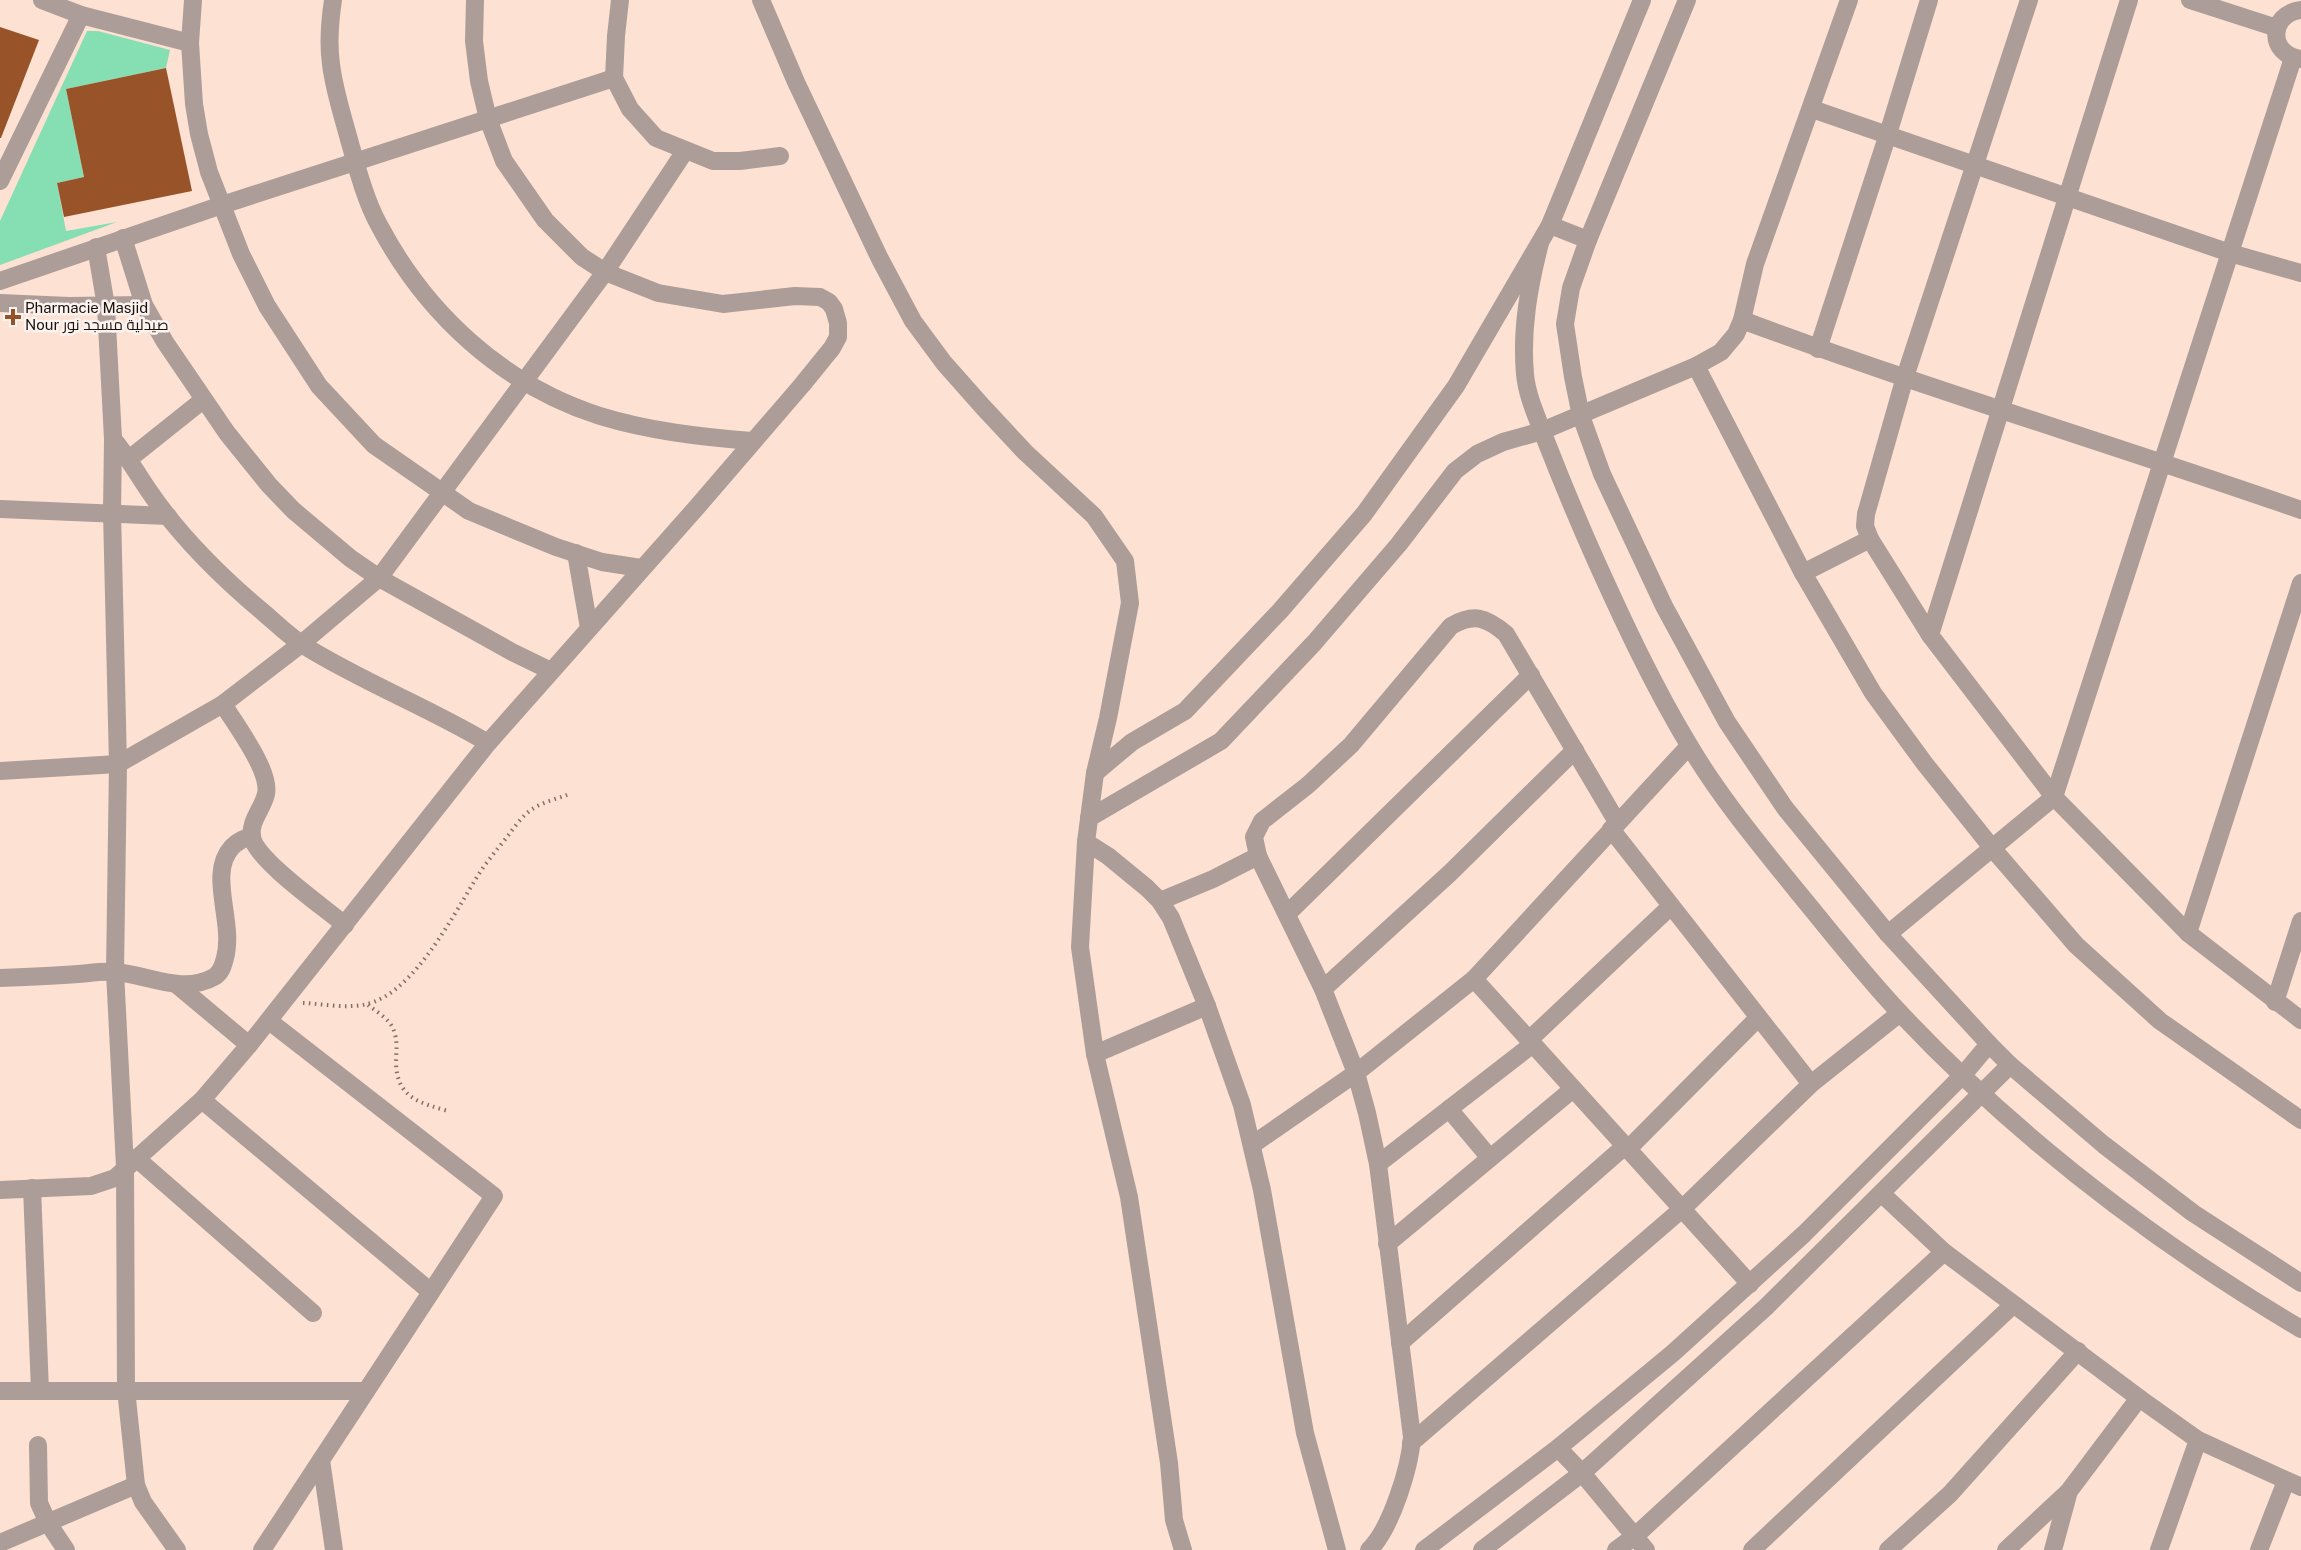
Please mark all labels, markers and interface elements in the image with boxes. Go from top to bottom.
place label: Pharmacie Masjid Nour صيدلية مسجد نور [25,299,168,334]
marker: Pharmacie Masjid Nour صيدلية مسجد نور [6,310,20,324]

